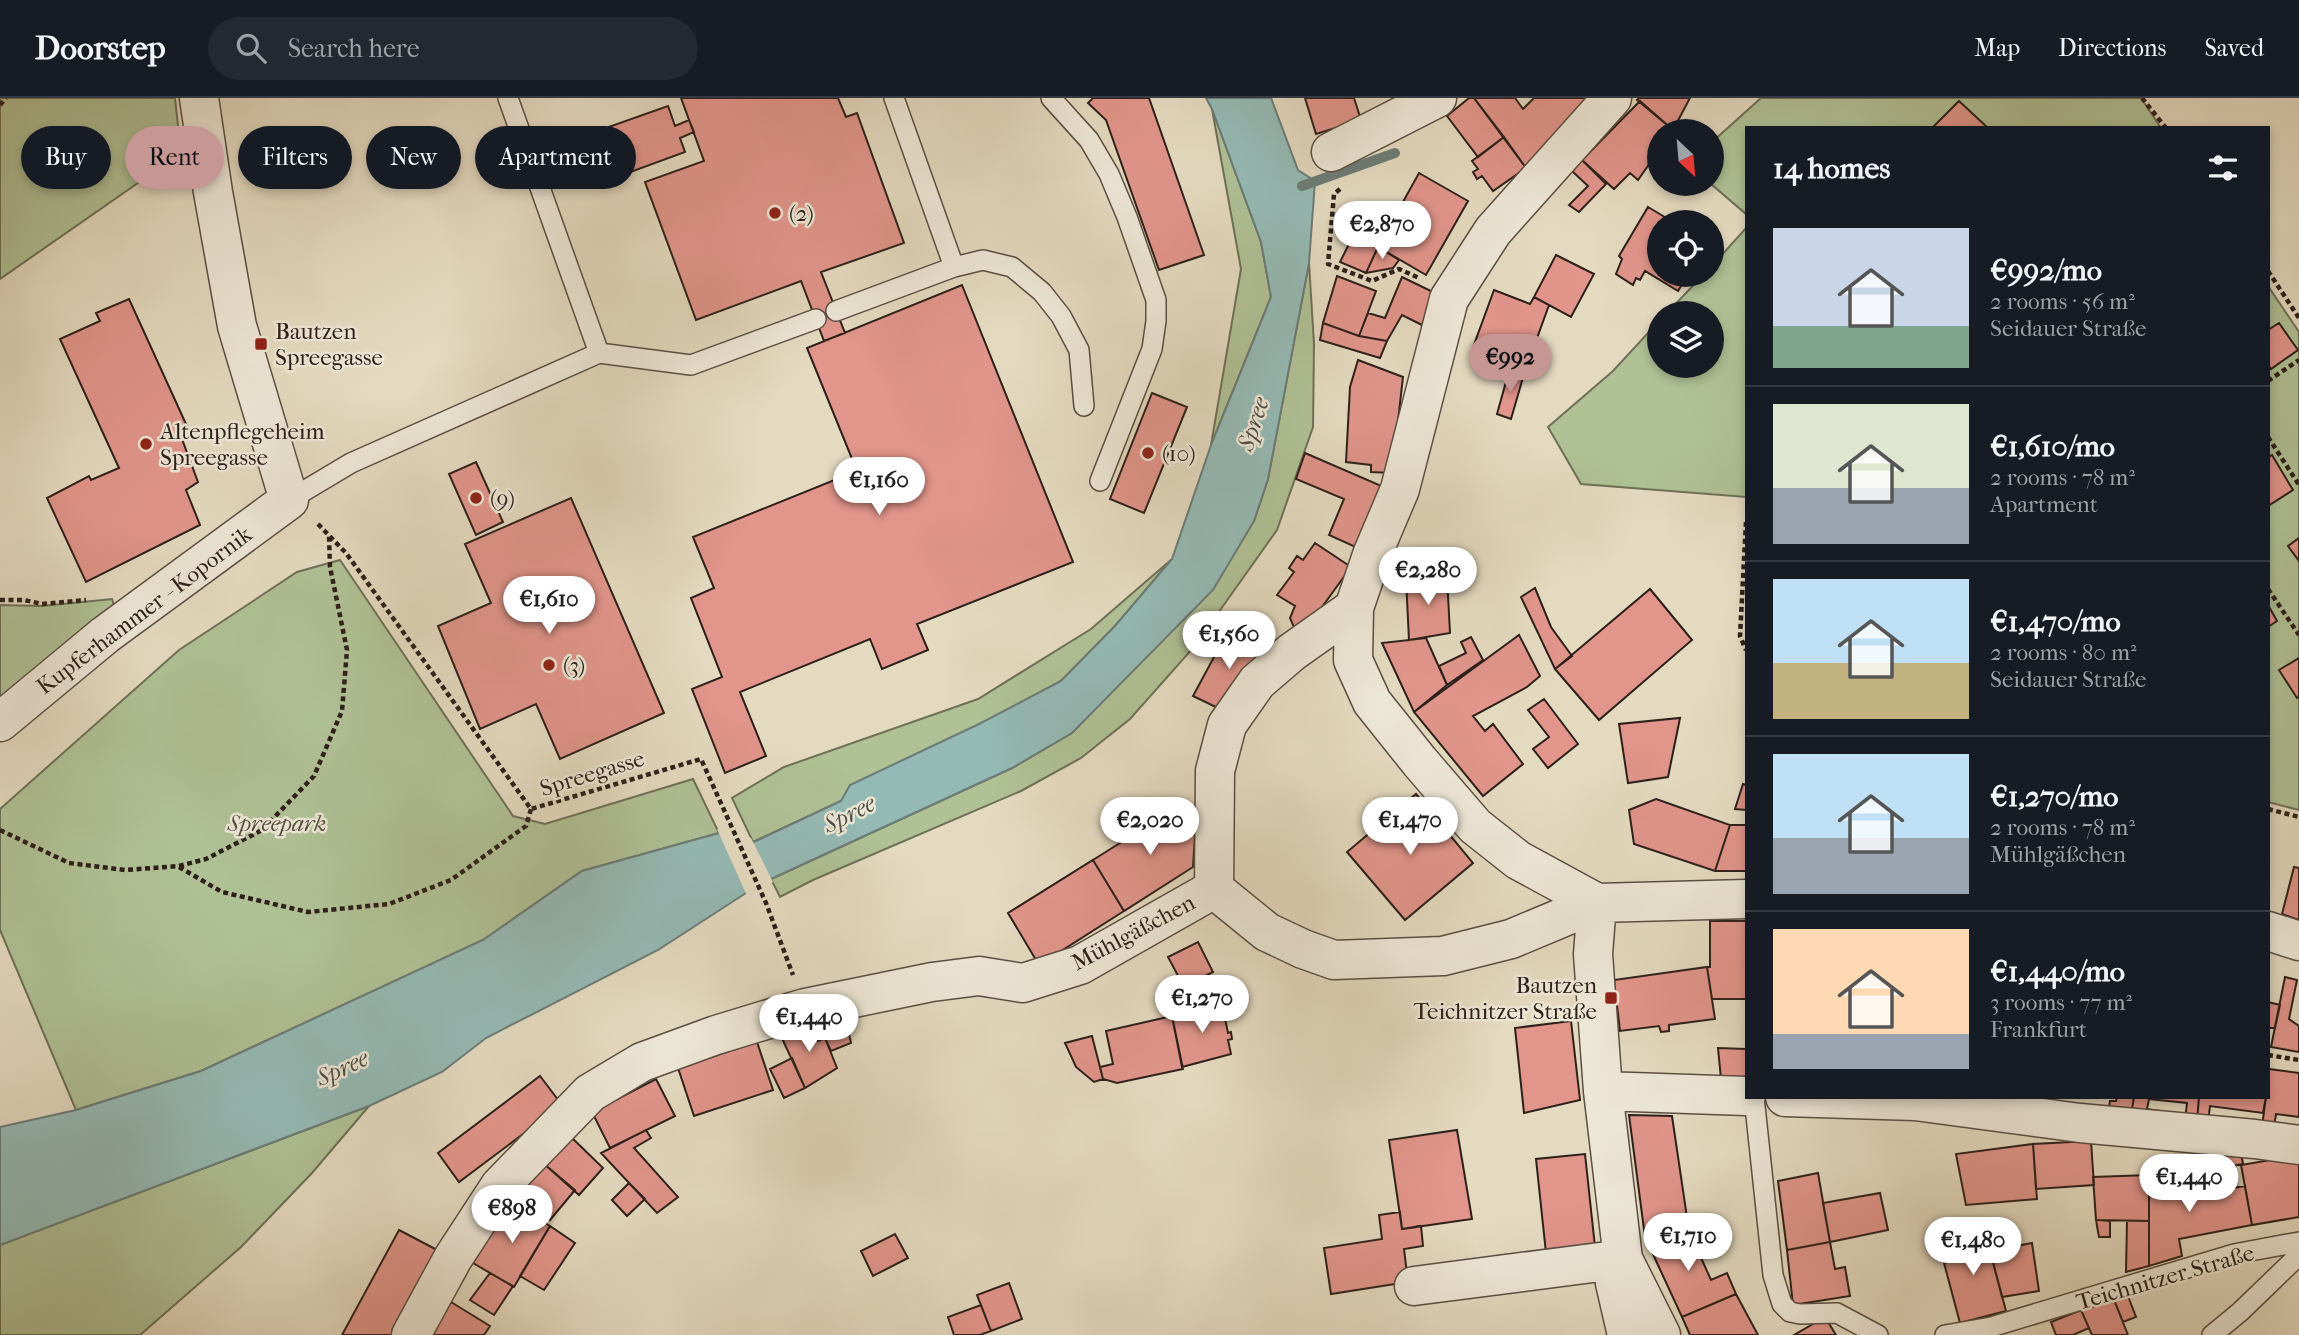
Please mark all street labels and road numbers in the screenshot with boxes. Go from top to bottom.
street label: Kupferhammer - Kopornik [31,520,258,700]
street label: Spreegasse [537,745,648,802]
street label: Mühlgäßchen [1067,888,1200,976]
street label: Teichnitzer Straße [2073,1239,2257,1316]

